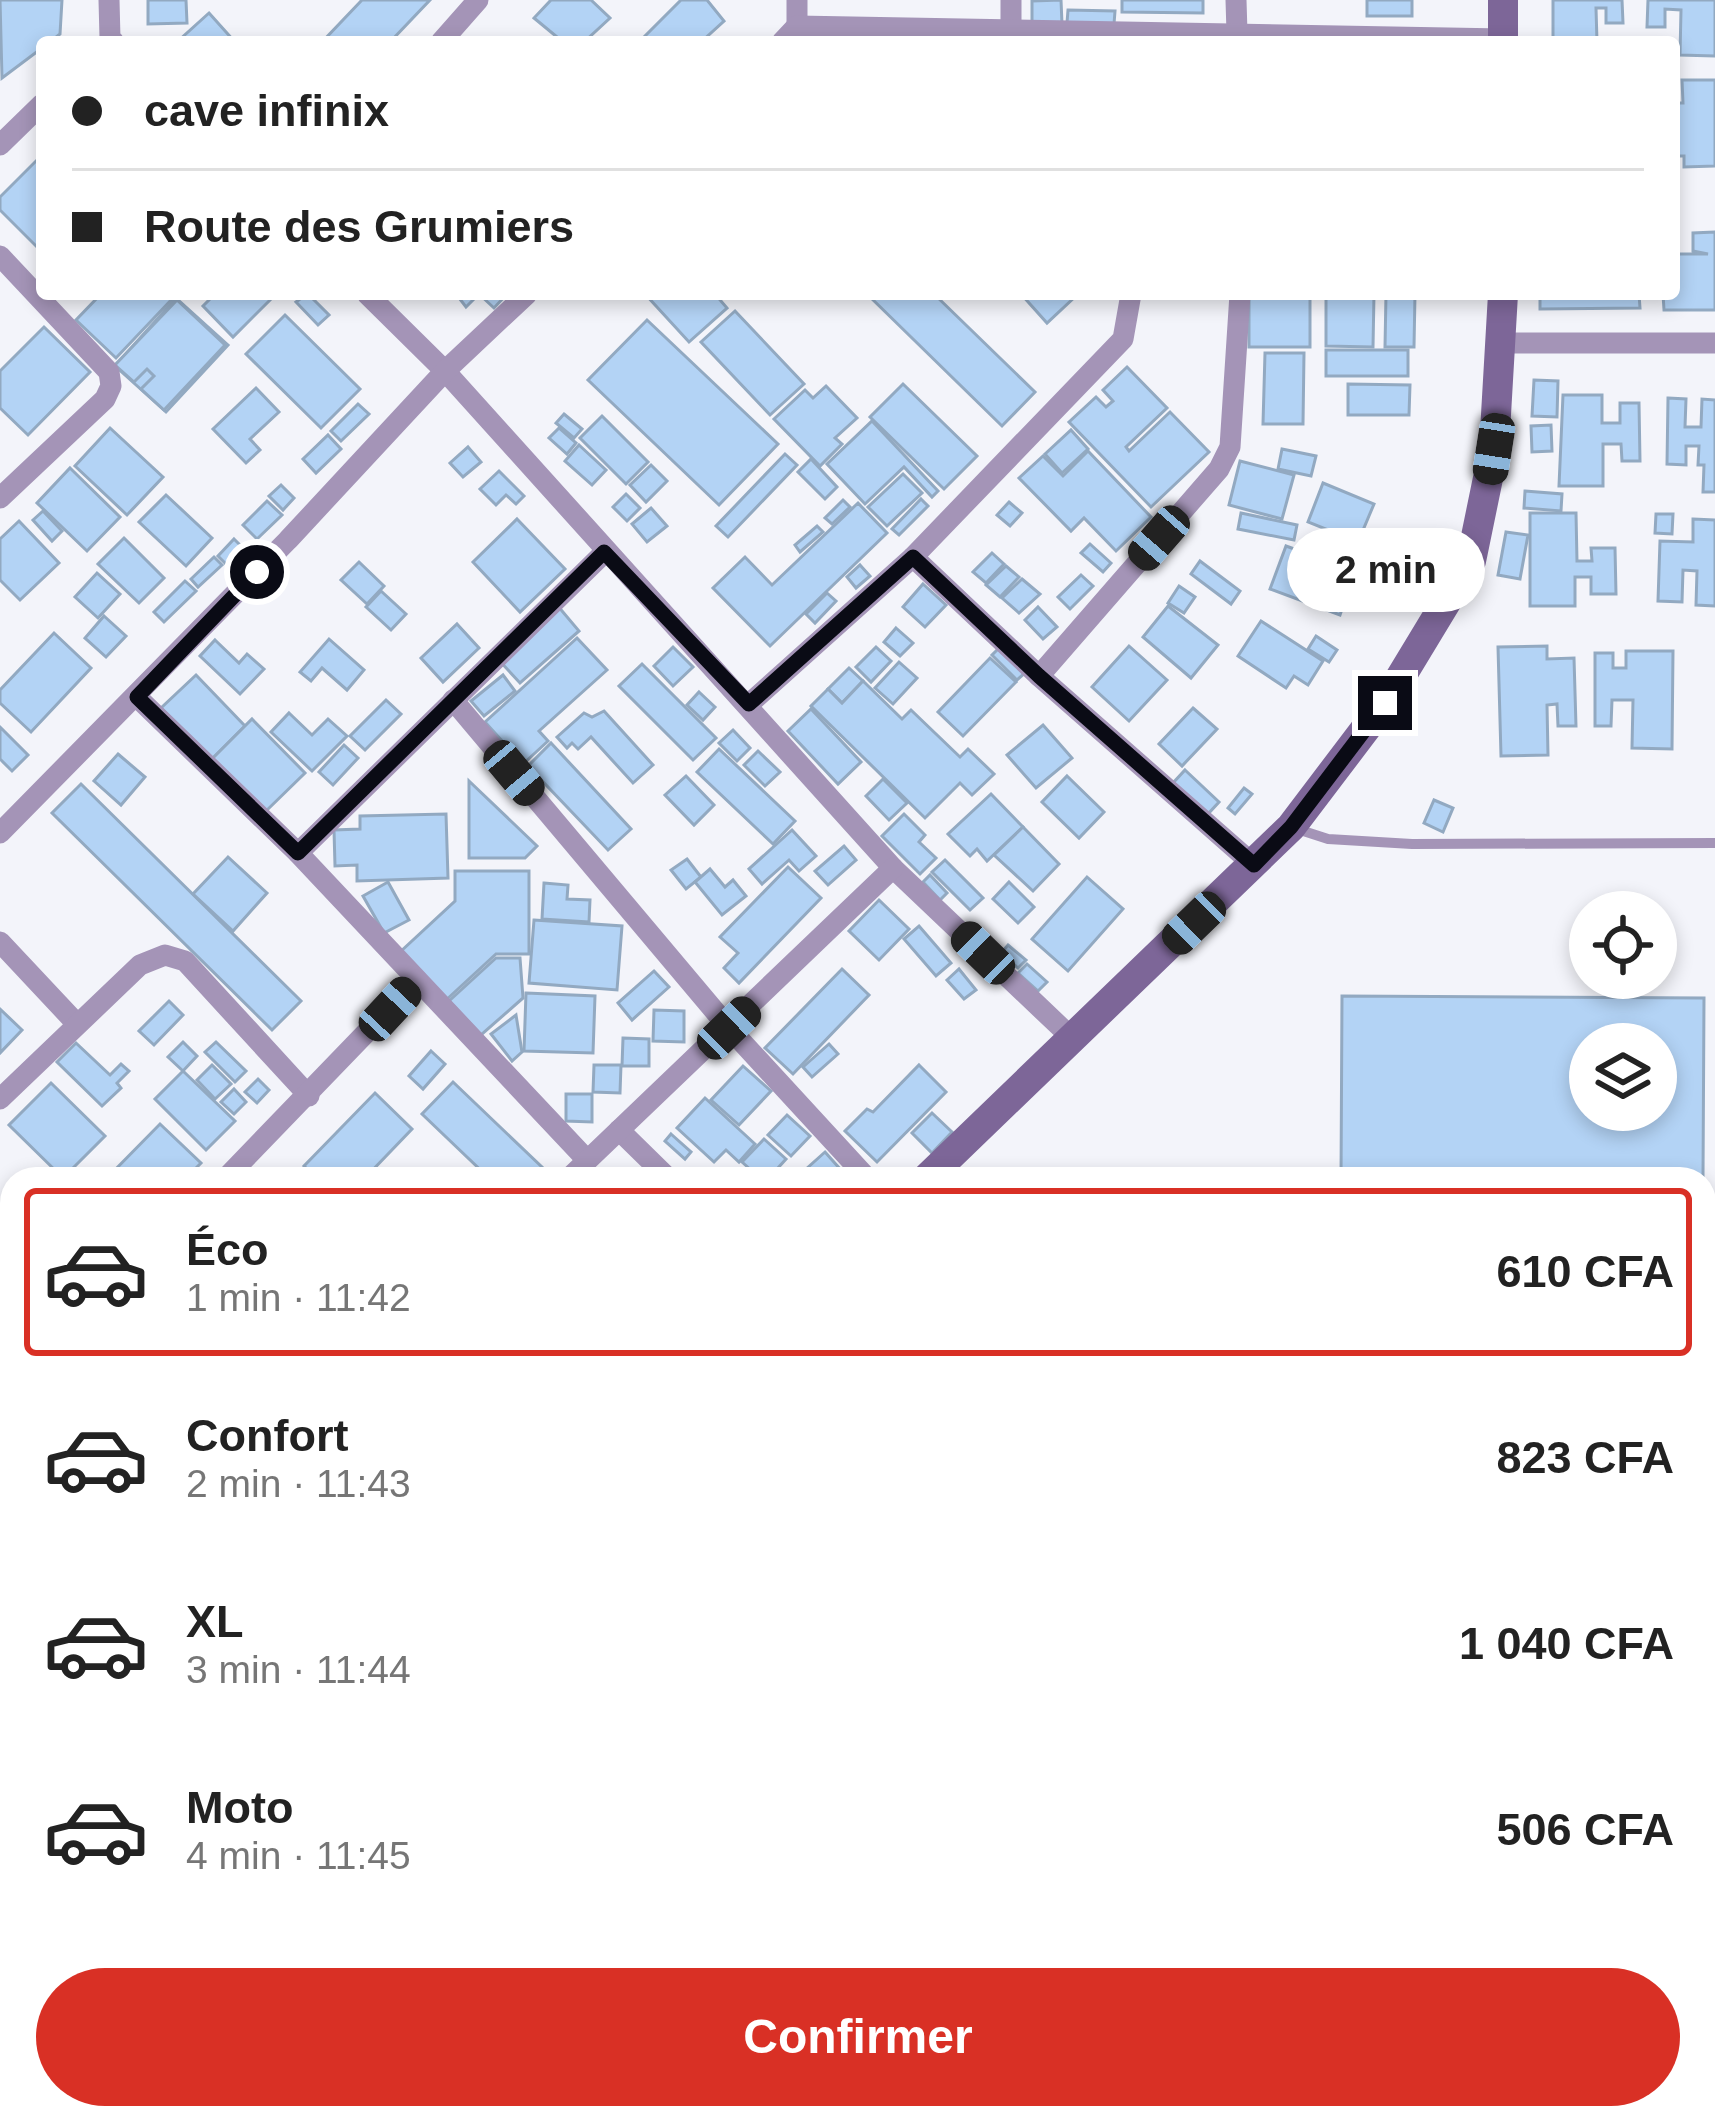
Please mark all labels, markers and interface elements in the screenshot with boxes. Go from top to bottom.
text: cave infinix [144,85,389,136]
text: Route des Grumiers [144,201,574,252]
car [1471,411,1517,487]
car [1122,499,1196,577]
callout: 2 min [1286,529,1484,613]
route start [230,545,284,599]
text: 2 min [1335,548,1437,591]
route end [1358,676,1412,730]
car [477,734,551,812]
car [1156,885,1232,961]
map controls [1569,891,1677,1131]
button: locate [1569,891,1677,999]
car [945,915,1021,991]
car [352,970,428,1048]
car [691,990,767,1066]
button: layers [1569,1023,1677,1131]
icon: car [42,1218,150,1326]
text: Éco [186,1224,269,1275]
text: 610 CFA [1496,1246,1674,1297]
text: 1 min · 11:42 [186,1276,411,1319]
icon: car [42,1404,150,1512]
text: Confort [186,1410,348,1461]
text: 823 CFA [1496,1432,1674,1483]
text: 2 min · 11:43 [186,1462,411,1505]
icon: car [42,1590,150,1698]
text: XL [186,1596,244,1647]
text: 1 040 CFA [1459,1618,1674,1669]
text: 3 min · 11:44 [186,1648,411,1691]
icon: car [42,1776,150,1884]
text: Moto [186,1782,293,1833]
text: 506 CFA [1496,1804,1674,1855]
text: 4 min · 11:45 [186,1834,411,1877]
button: Confirmer [36,1968,1680,2106]

